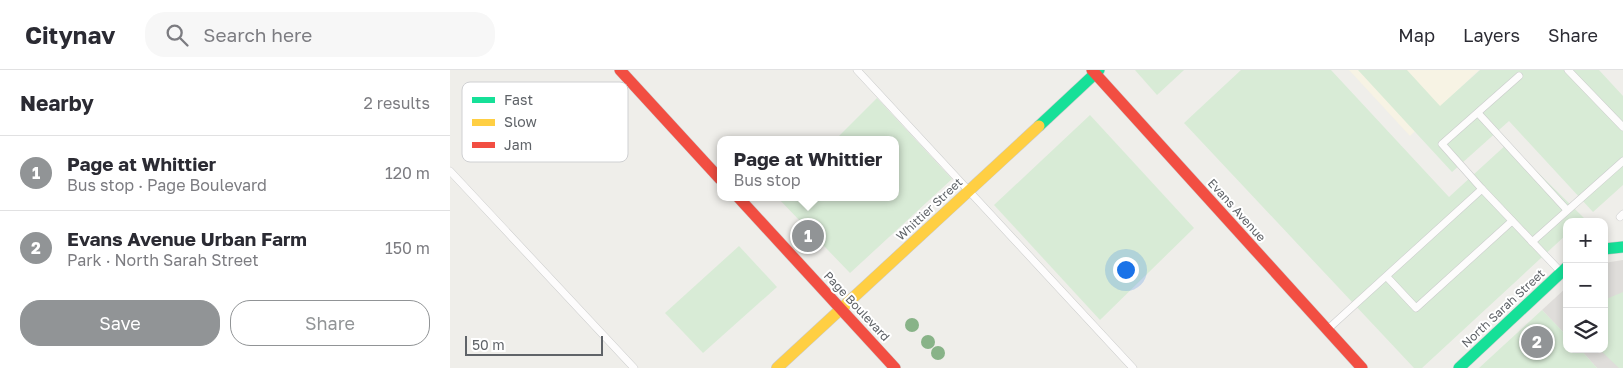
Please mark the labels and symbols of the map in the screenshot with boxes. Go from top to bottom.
legend [462,82,628,162]
text: Fast [504,91,533,108]
text: Slow [504,113,537,130]
text: Jam [504,136,532,153]
street label: Whittier Street [893,174,965,243]
street label: Evans Avenue [1205,175,1269,245]
pin: 1 [792,217,824,255]
your location [1113,257,1139,283]
street label: North Sarah Street [1458,266,1548,350]
street label: Page Boulevard [821,268,893,344]
pin: 2 [1521,323,1553,361]
scale bar [465,333,602,356]

